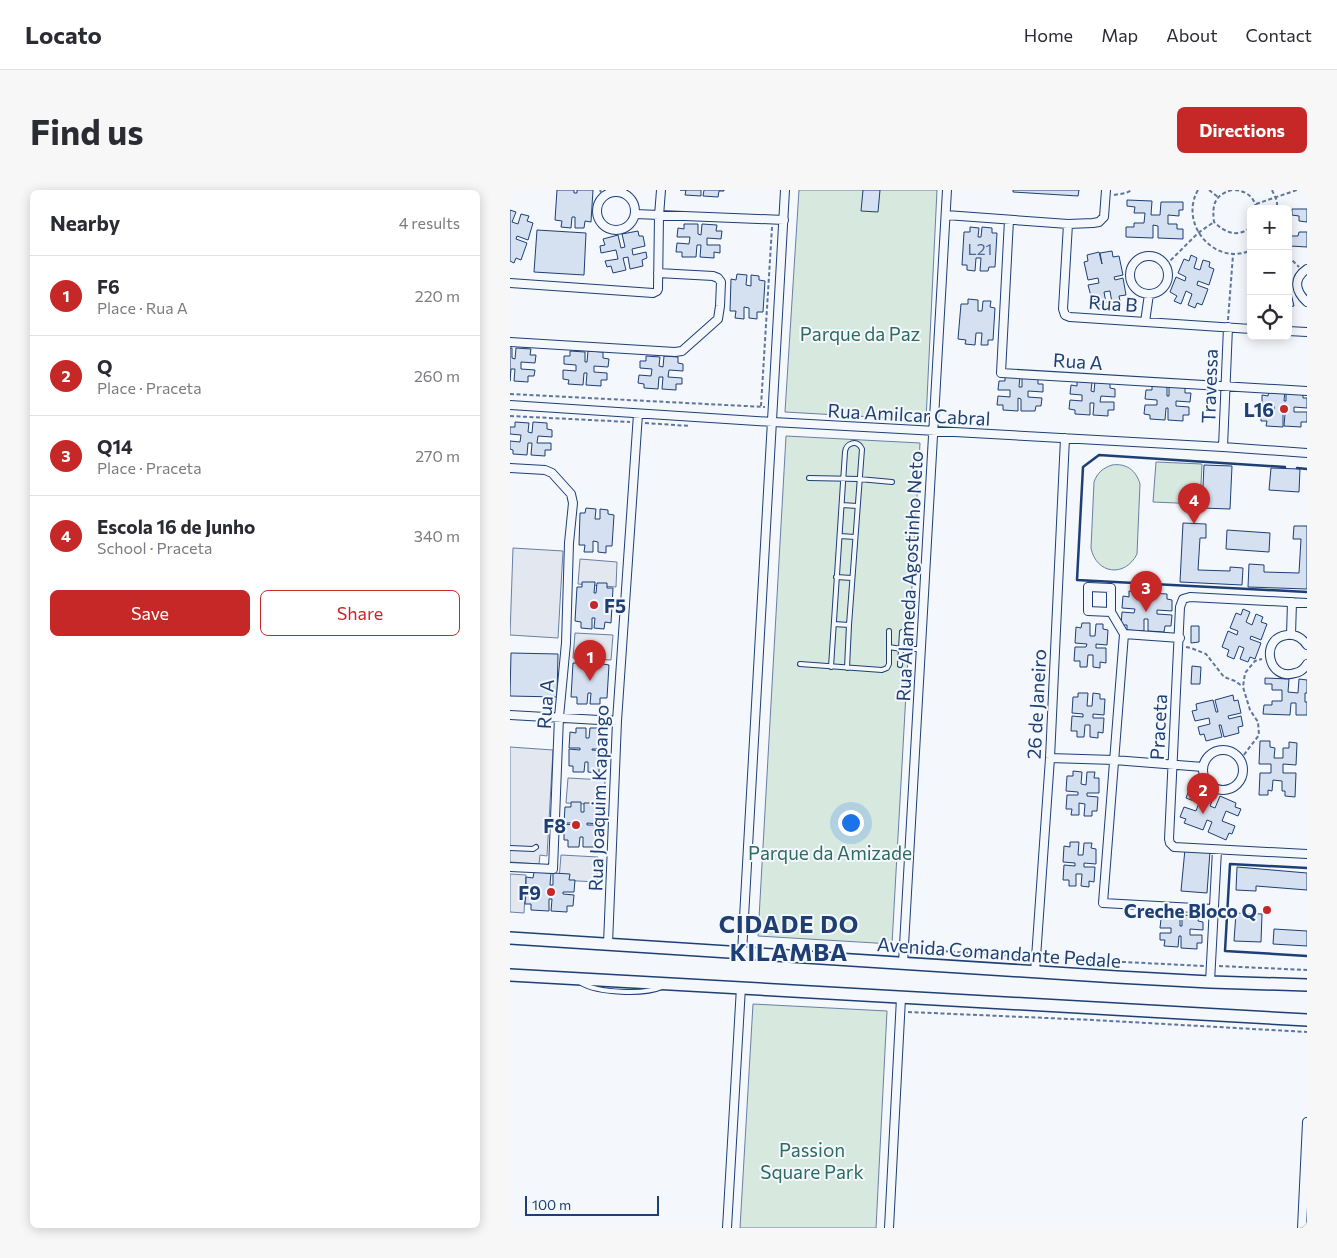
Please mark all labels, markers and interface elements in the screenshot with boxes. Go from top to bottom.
text: Locato [25,20,102,49]
text: Home [1024,24,1073,46]
text: Map [1101,24,1138,46]
text: About [1166,24,1218,46]
text: Contact [1246,24,1312,46]
button: Directions [1177,107,1307,153]
text: Find us [30,109,144,152]
map controls [1247,205,1292,340]
button: + [1247,205,1292,250]
text: Nearby [50,210,120,235]
text: 4 results [399,213,460,232]
house number: L21 [968,239,992,258]
button: − [1247,250,1292,295]
text: F6 [97,275,120,298]
text: 1 [62,286,70,305]
text: 220 m [415,286,460,305]
street label: Rua B [1088,290,1138,316]
button: locate [1247,295,1292,340]
text: Place · Rua A [97,298,188,317]
park label: Parque da Paz [800,322,920,345]
street label: Rua A [1052,348,1104,374]
street label: Travessa [1196,348,1222,424]
text: Q [97,355,112,378]
text: 2 [61,366,71,385]
text: 260 m [414,366,460,385]
text: Place · Praceta [97,378,202,397]
street label: Rua Amilcar Cabral [827,398,991,430]
place label: L16 [1244,398,1274,421]
marker: L16 [1278,403,1290,415]
text: Q14 [97,435,133,458]
text: 3 [61,446,71,465]
text: 270 m [415,446,460,465]
street label: Rua Alameda Agostinho Neto [891,450,927,702]
text: Place · Praceta [97,458,202,477]
pin: 4 [1178,483,1210,524]
text: Escola 16 de Junho [97,515,255,538]
text: 4 [61,526,71,545]
text: 340 m [414,526,460,545]
text: School · Praceta [97,538,212,557]
pin: 3 [1130,571,1162,612]
button: Save [50,590,250,636]
button: Share [260,590,460,636]
place label: F5 [604,594,626,617]
marker: F5 [588,599,600,611]
pin: 1 [574,640,606,681]
street label: 26 de Janeiro [1022,648,1050,760]
street label: Rua A [532,678,558,730]
street label: Praceta [1145,693,1171,761]
street label: Rua Joaquim Kapango [583,704,613,892]
pin: 2 [1187,773,1219,814]
your location [838,810,864,836]
place label: F8 [543,814,566,837]
marker: F8 [570,819,582,831]
park label: Parque da Amizade [748,841,912,864]
place label: F9 [518,881,541,904]
marker: F9 [545,886,557,898]
place label: Creche Bloco Q [1124,899,1257,922]
marker: Creche Bloco Q [1261,904,1273,916]
district label: CIDADE DO KILAMBA [719,909,859,966]
street label: Avenida Comandante Pedale [876,932,1122,972]
park label: Passion Square Park [760,1138,864,1183]
scale bar [525,1193,659,1216]
text: 100 m [532,1196,571,1213]

